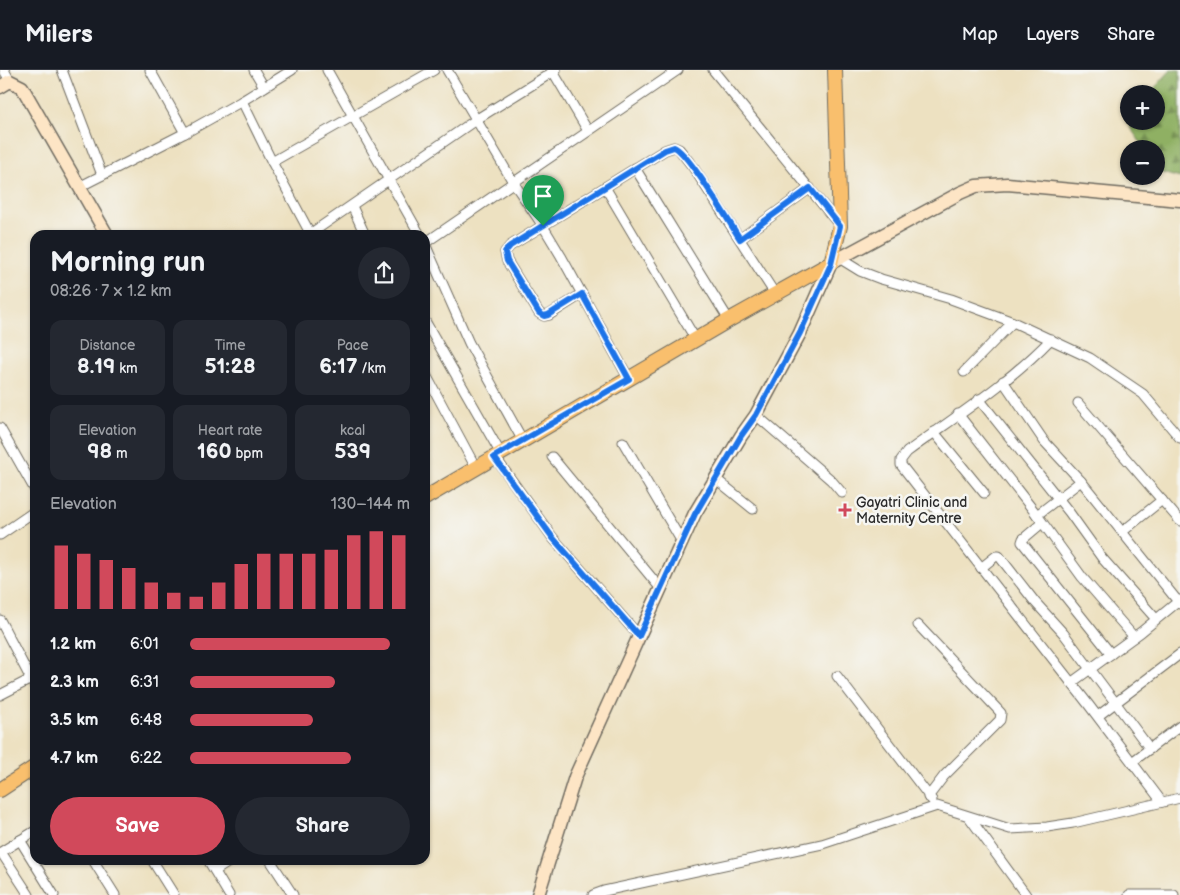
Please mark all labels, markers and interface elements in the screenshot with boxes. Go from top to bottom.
text: Milers [25,20,93,49]
text: Map [962,24,998,45]
text: Layers [1026,24,1079,45]
text: Share [1107,24,1155,45]
map controls [1120,85,1165,185]
button: + [1120,85,1165,130]
button: − [1120,140,1165,185]
pin [522,175,564,226]
icon: arrive [529,182,557,210]
text: Morning run [50,246,205,279]
button: share [358,247,410,299]
text: 08:26 · 7 × 1.2 km [50,282,172,301]
text: Distance [79,337,135,354]
text: Time [214,337,246,354]
text: Pace [337,337,369,354]
text: 8.19 [77,354,115,379]
text: 51:28 [204,354,256,379]
text: 6:17 [319,354,357,379]
text: km [115,360,138,377]
text: /km [357,360,386,377]
text: Elevation [78,422,137,439]
text: Heart rate [198,422,262,439]
text: kcal [340,422,365,439]
text: 98 [87,439,112,464]
text: 160 [197,439,232,464]
text: 539 [334,439,371,464]
text: m [112,445,127,462]
text: bpm [232,445,263,462]
place label: Gayatri Clinic and Maternity Centre [856,494,967,527]
text: Elevation [50,495,117,514]
text: 130–144 m [331,495,410,514]
marker: Gayatri Clinic and Maternity Centre [838,503,852,517]
text: 1.2 km [50,635,96,654]
text: 6:01 [130,635,159,654]
text: 2.3 km [50,673,99,692]
text: 6:31 [130,673,159,692]
text: 3.5 km [50,711,98,730]
text: 6:48 [130,711,162,730]
text: 4.7 km [50,749,98,768]
text: 6:22 [130,749,162,768]
button: Save [50,797,225,855]
button: Share [235,797,410,855]

